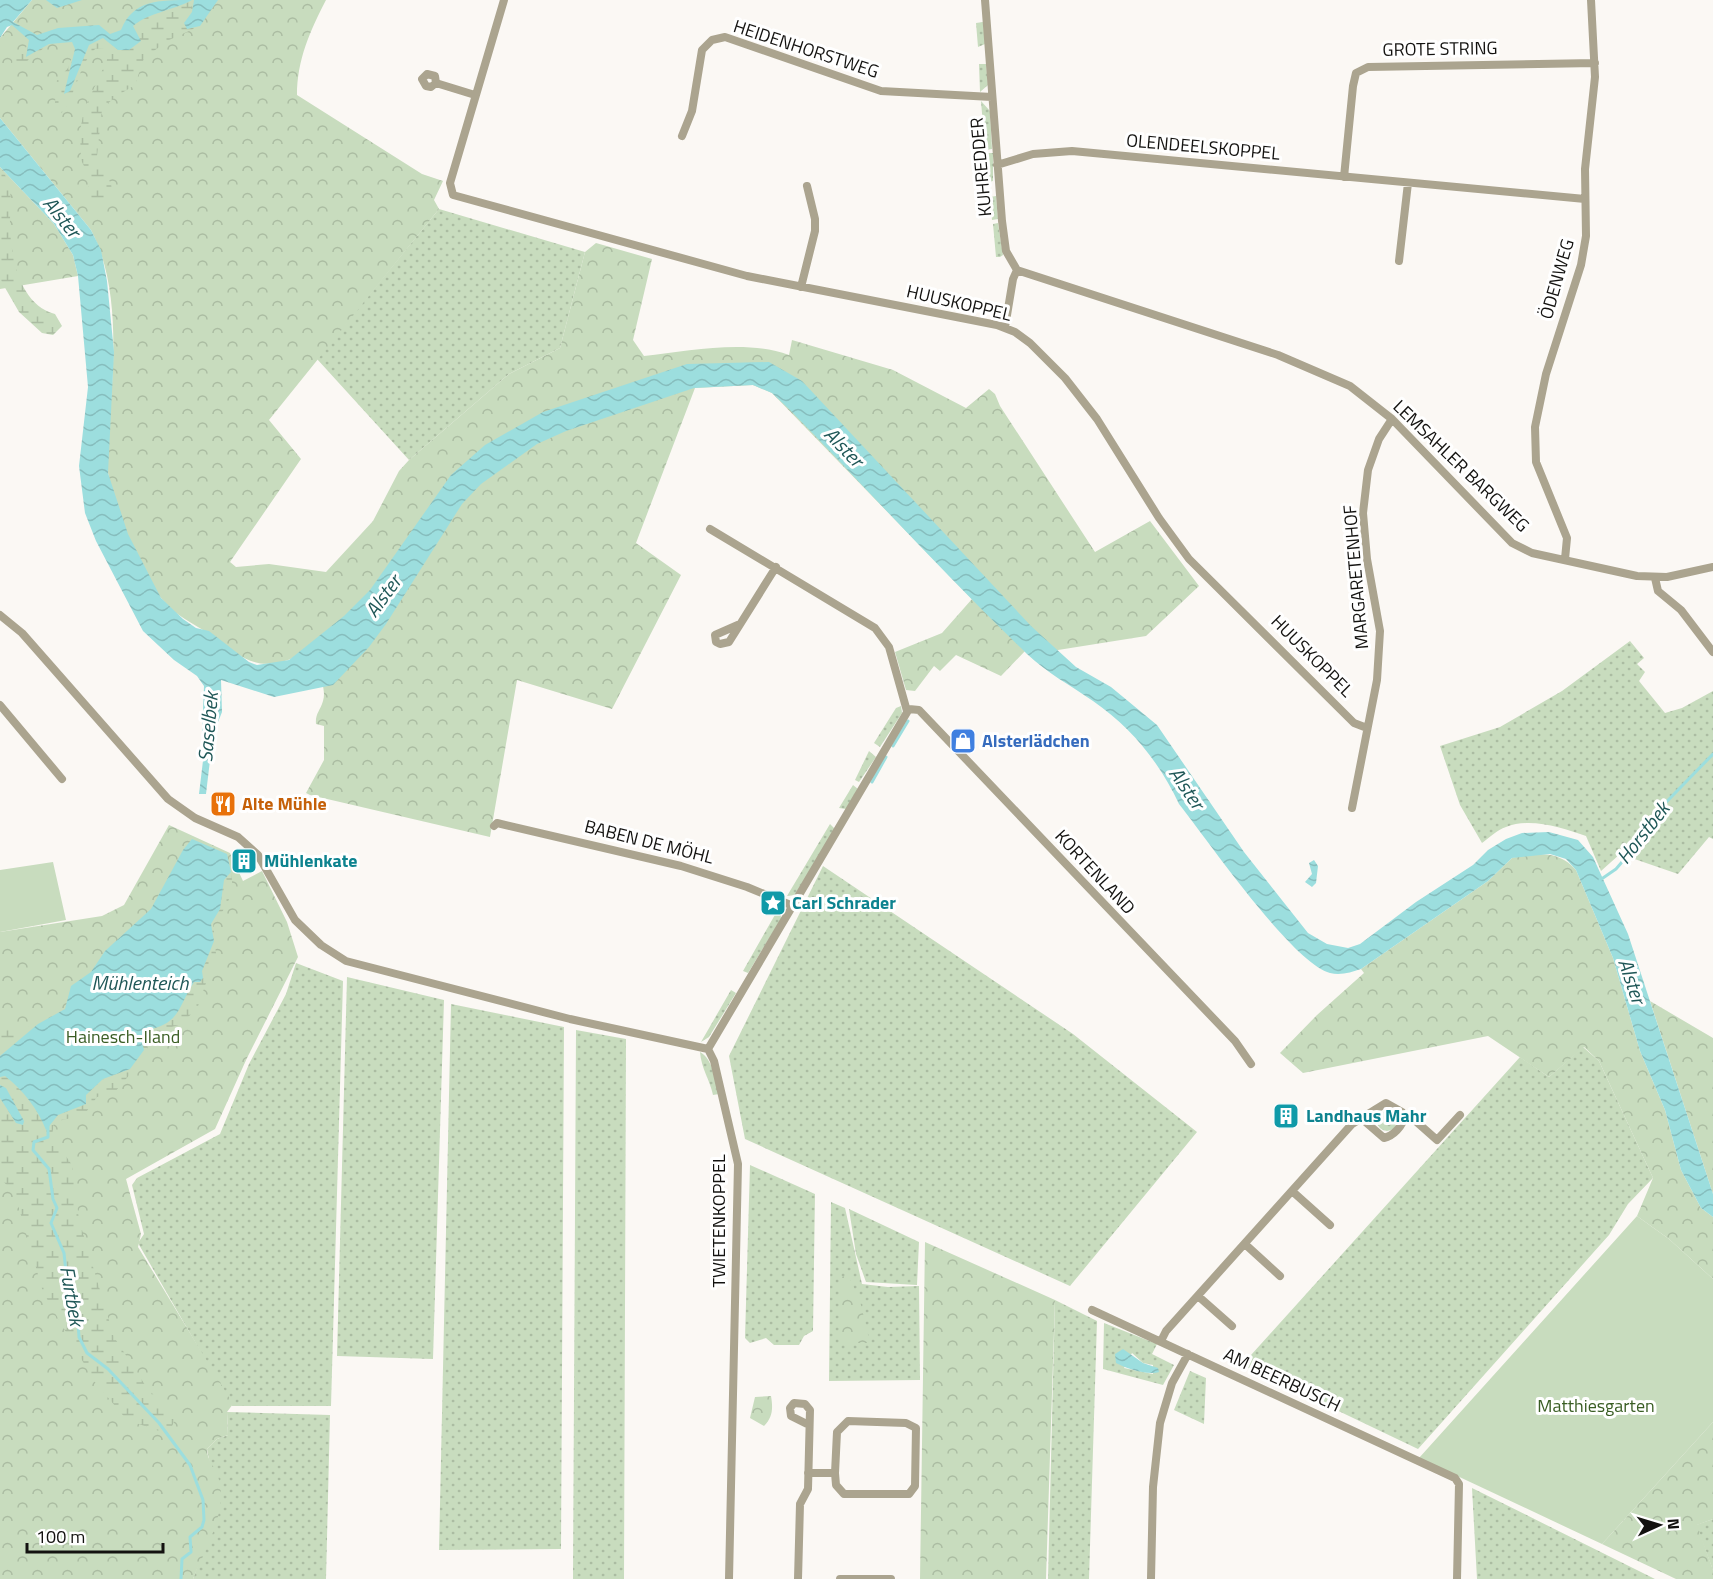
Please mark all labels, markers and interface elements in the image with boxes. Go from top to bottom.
street label: HEIDENHORSTWEG [730,12,882,85]
street label: GROTE STRING [1382,34,1498,63]
street label: KUHREDDER [963,116,998,218]
street label: OLENDEELSKOPPEL [1125,126,1281,167]
water label: Alster [36,189,91,246]
street label: ÖDENWEG [1532,236,1581,322]
street label: HUUSKOPPEL [904,277,1015,328]
street label: LEMSAHLER BARGWEG [1387,393,1536,538]
water label: Alster [817,419,873,476]
street label: MARGARETENHOF [1336,504,1375,650]
water label: Alster [357,566,410,623]
street label: HUUSKOPPEL [1265,608,1360,703]
water label: Saselbek [189,689,226,763]
shop icon: Alsterlädchen [948,726,978,756]
place label: Alsterlädchen [982,727,1090,754]
water label: Alster [1162,760,1215,818]
restaurant icon: Alte Mühle [208,789,238,819]
place label: Alte Mühle [242,790,327,817]
water label: Horstbek [1608,793,1678,870]
street label: BABEN DE MÖHL [582,812,717,871]
street label: KORTENLAND [1049,823,1142,920]
building icon: Mühlenkate [229,846,259,876]
place label: Mühlenkate [264,847,358,874]
place icon: Carl Schrader [758,888,788,918]
place label: Carl Schrader [792,889,896,916]
water label: Alster [1610,954,1655,1010]
water label: Mühlenteich [92,967,189,998]
park label: Hainesch-Iland [66,1023,180,1050]
building icon: Landhaus Mahr [1271,1101,1301,1131]
place label: Landhaus Mahr [1306,1102,1427,1129]
street label: TWIETENKOPPEL [705,1154,732,1288]
water label: Furtbek [52,1264,93,1330]
street label: AM BEERBUSCH [1219,1341,1345,1418]
park label: Matthiesgarten [1537,1392,1655,1419]
north arrow [1629,1495,1689,1555]
scale bar [27,1516,164,1554]
text: N [1662,1518,1686,1530]
text: 100 m [36,1523,85,1550]

